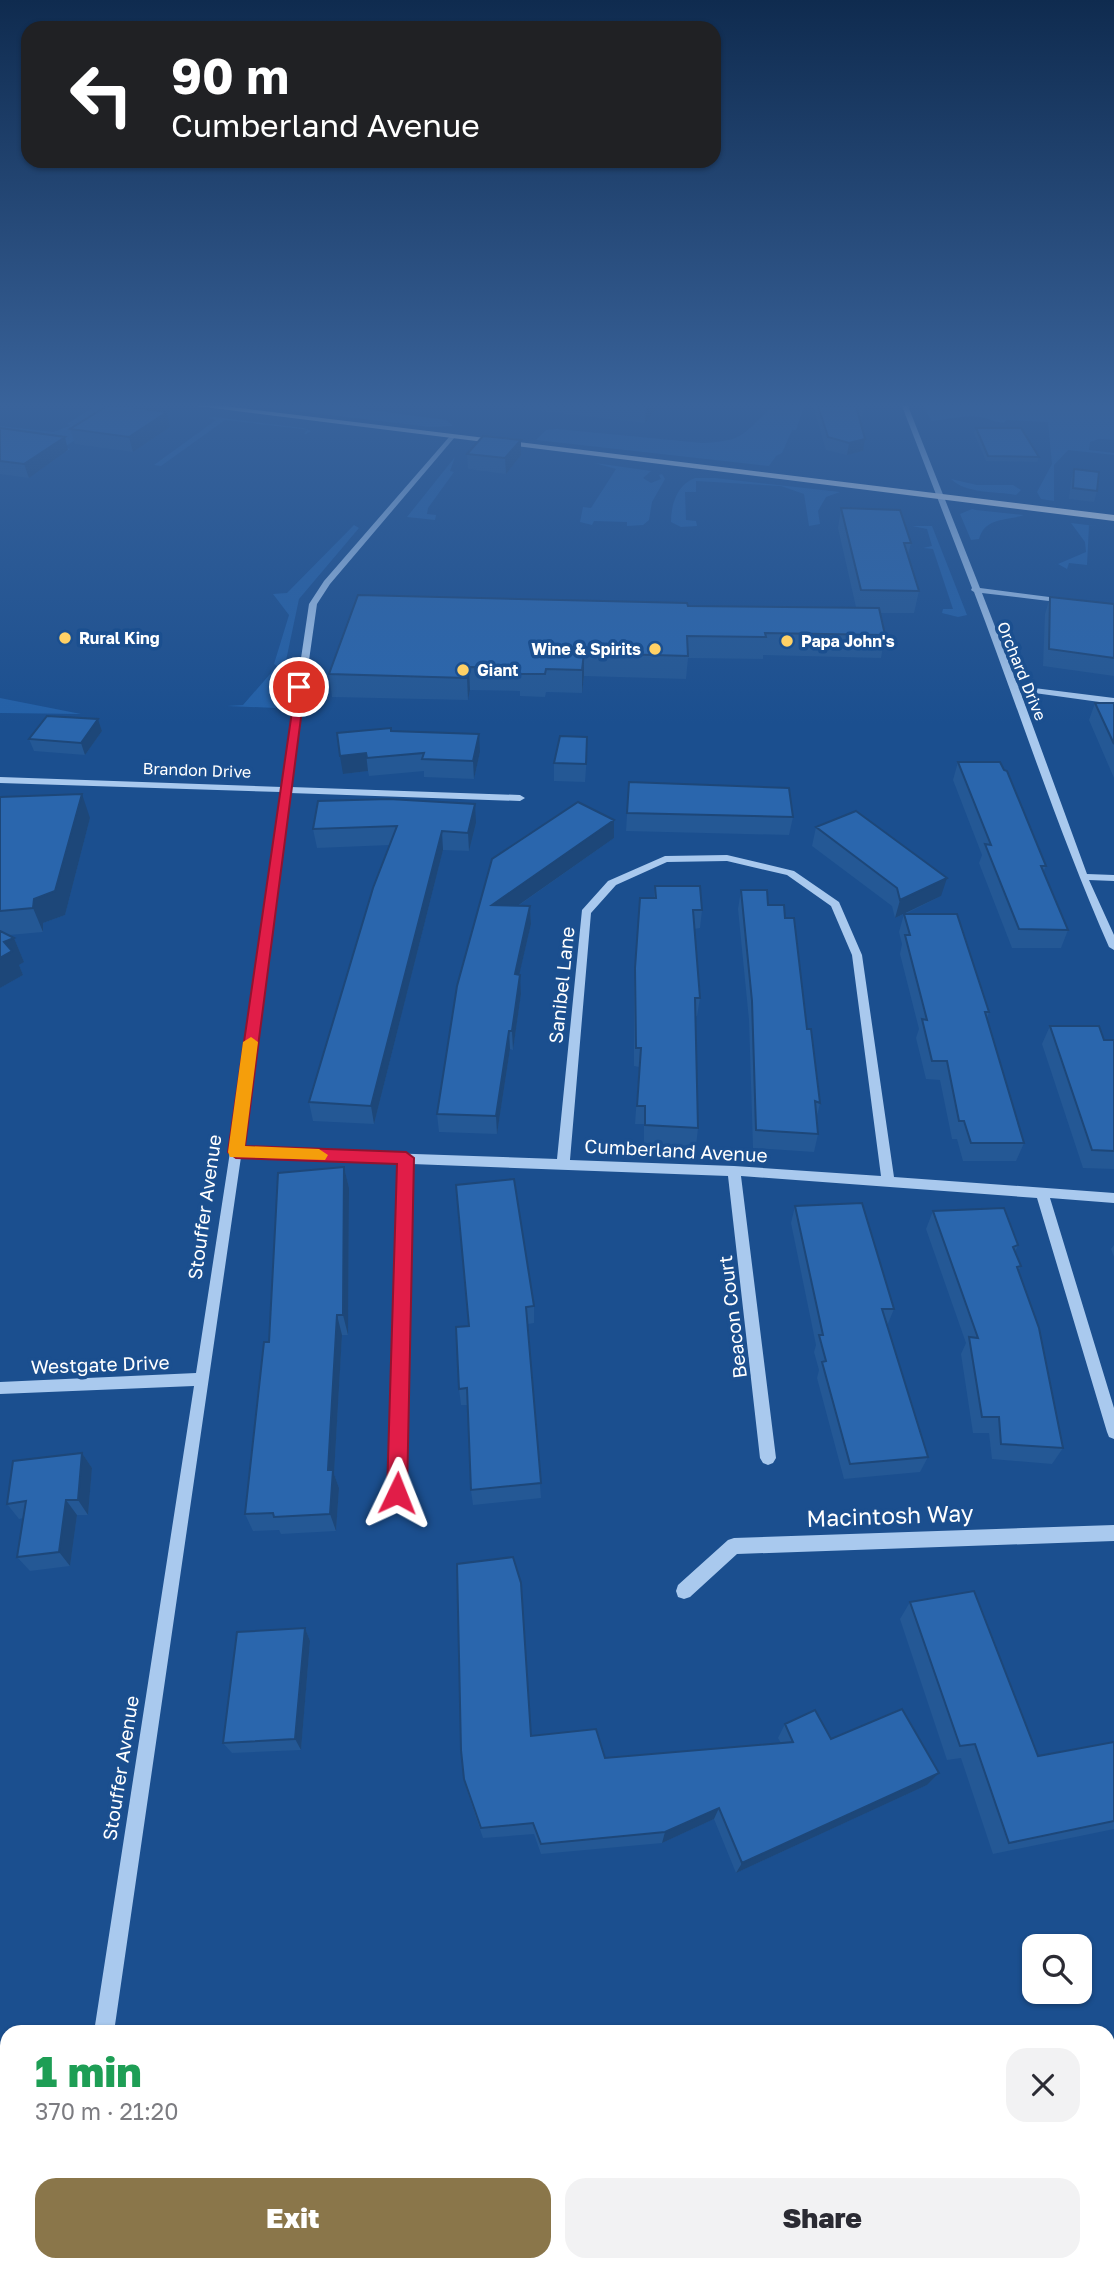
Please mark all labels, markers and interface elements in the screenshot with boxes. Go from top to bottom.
text: 90 m [171,46,289,105]
icon: left [56,49,147,140]
text: Cumberland Avenue [171,106,480,144]
street label: Orchard Drive [993,619,1051,723]
place label: Rural King [79,628,160,648]
marker: Rural King [57,630,73,646]
place label: Papa John's [801,631,895,651]
marker: Papa John's [779,633,795,649]
place label: Wine & Spirits [531,639,641,659]
marker: Wine & Spirits [647,641,663,657]
pin [269,657,329,717]
place label: Giant [477,660,519,680]
marker: Giant [455,662,471,678]
icon: arrive [280,668,318,706]
street label: Brandon Drive [142,758,252,782]
street label: Sanibel Lane [543,925,579,1045]
street label: Stouffer Avenue [182,1133,226,1281]
street label: Cumberland Avenue [584,1134,768,1166]
street label: Beacon Court [713,1254,751,1380]
street label: Westgate Drive [30,1350,170,1378]
position arrow [360,1456,434,1530]
street label: Macintosh Way [806,1498,974,1532]
street label: Stouffer Avenue [97,1694,143,1842]
map controls [1022,1934,1092,2004]
button: search [1022,1934,1092,2004]
text: 1 min [35,2046,142,2096]
button: close [1006,2048,1080,2122]
text: 370 m · 21:20 [35,2097,178,2125]
button: Exit [35,2178,551,2258]
button: Share [565,2178,1080,2258]

